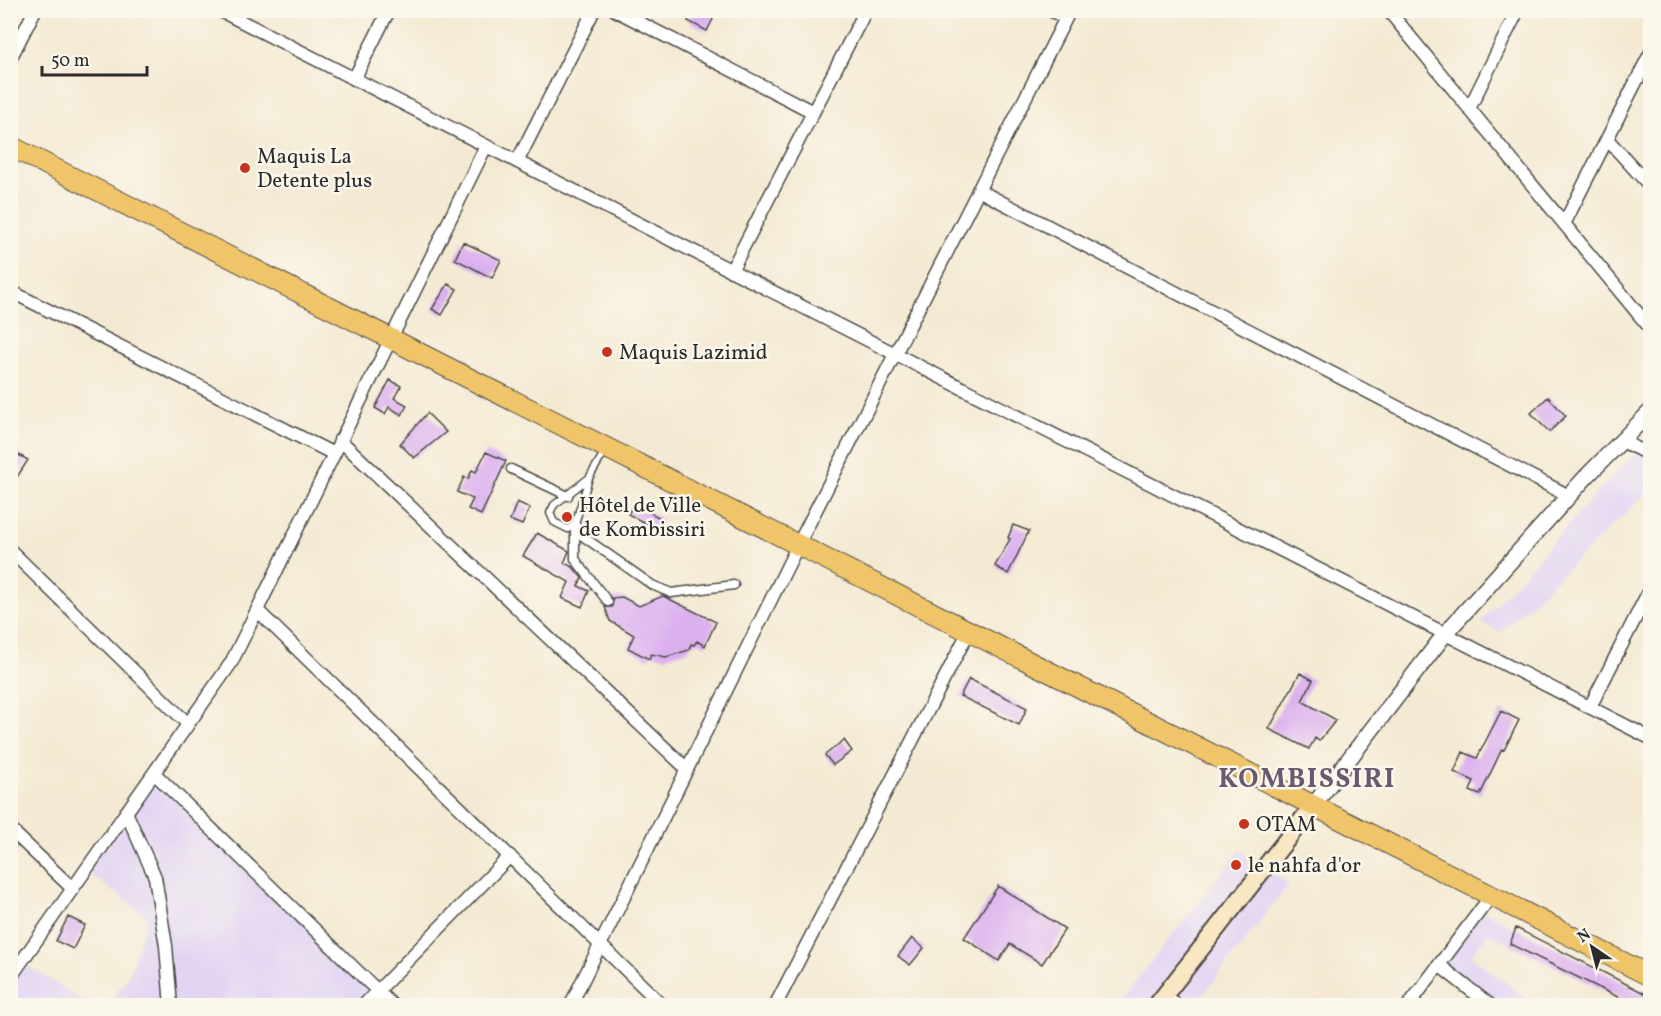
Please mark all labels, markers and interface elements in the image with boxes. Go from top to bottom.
scale bar [42,39,147,77]
text: 50 m [51,49,90,74]
place label: Maquis La Detente plus [257,143,372,196]
marker: Maquis La Detente plus [238,161,252,175]
place label: Maquis Lazimid [619,339,768,368]
marker: Maquis Lazimid [600,345,614,359]
place label: Hôtel de Ville de Kombissiri [579,492,705,545]
marker: Hôtel de Ville de Kombissiri [560,510,574,524]
district label: KOMBISSIRI [1218,761,1396,799]
place label: OTAM [1256,811,1316,840]
marker: OTAM [1237,817,1251,831]
place label: le nahfa d'or [1248,852,1361,881]
marker: le nahfa d'or [1229,858,1243,872]
north arrow [1562,917,1622,977]
text: N [1573,924,1596,949]

